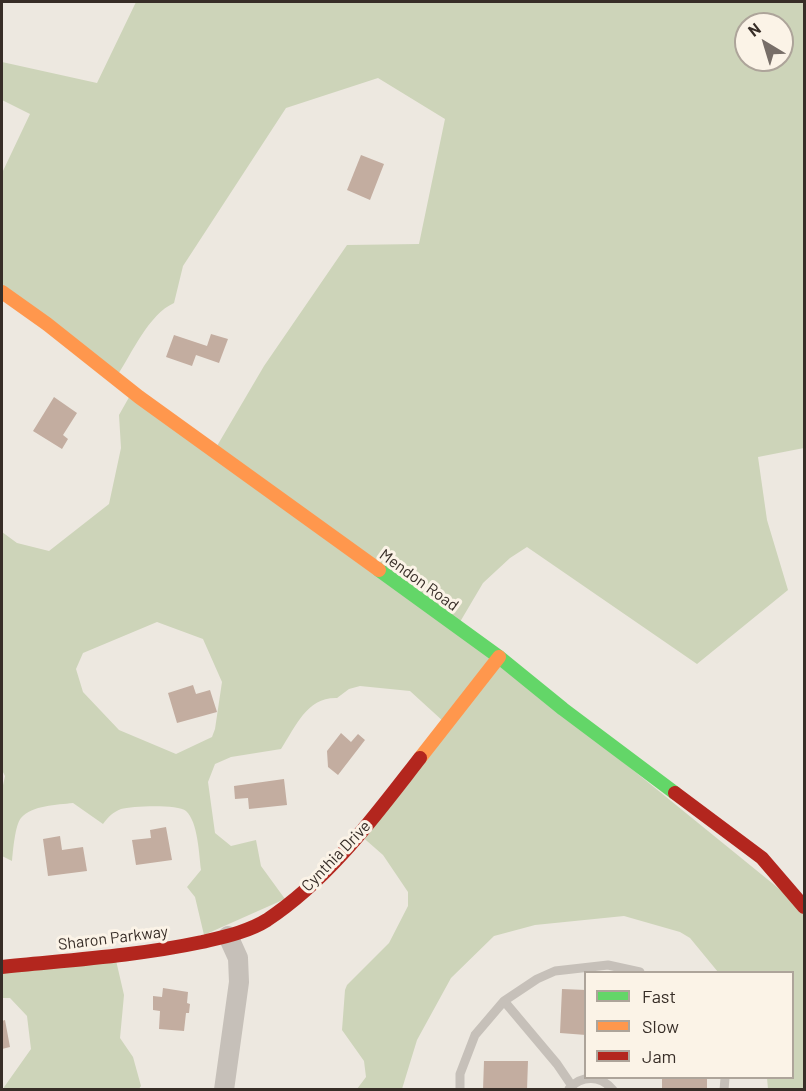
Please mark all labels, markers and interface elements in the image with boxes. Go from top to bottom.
north arrow [734,12,794,72]
text: N [744,18,764,40]
street label: Mendon Road [376,545,462,615]
street label: Cynthia Drive [297,817,375,895]
street label: Sharon Parkway [57,922,169,954]
legend [584,971,794,1079]
text: Fast [642,985,676,1007]
text: Slow [642,1015,679,1037]
text: Jam [642,1045,676,1067]

